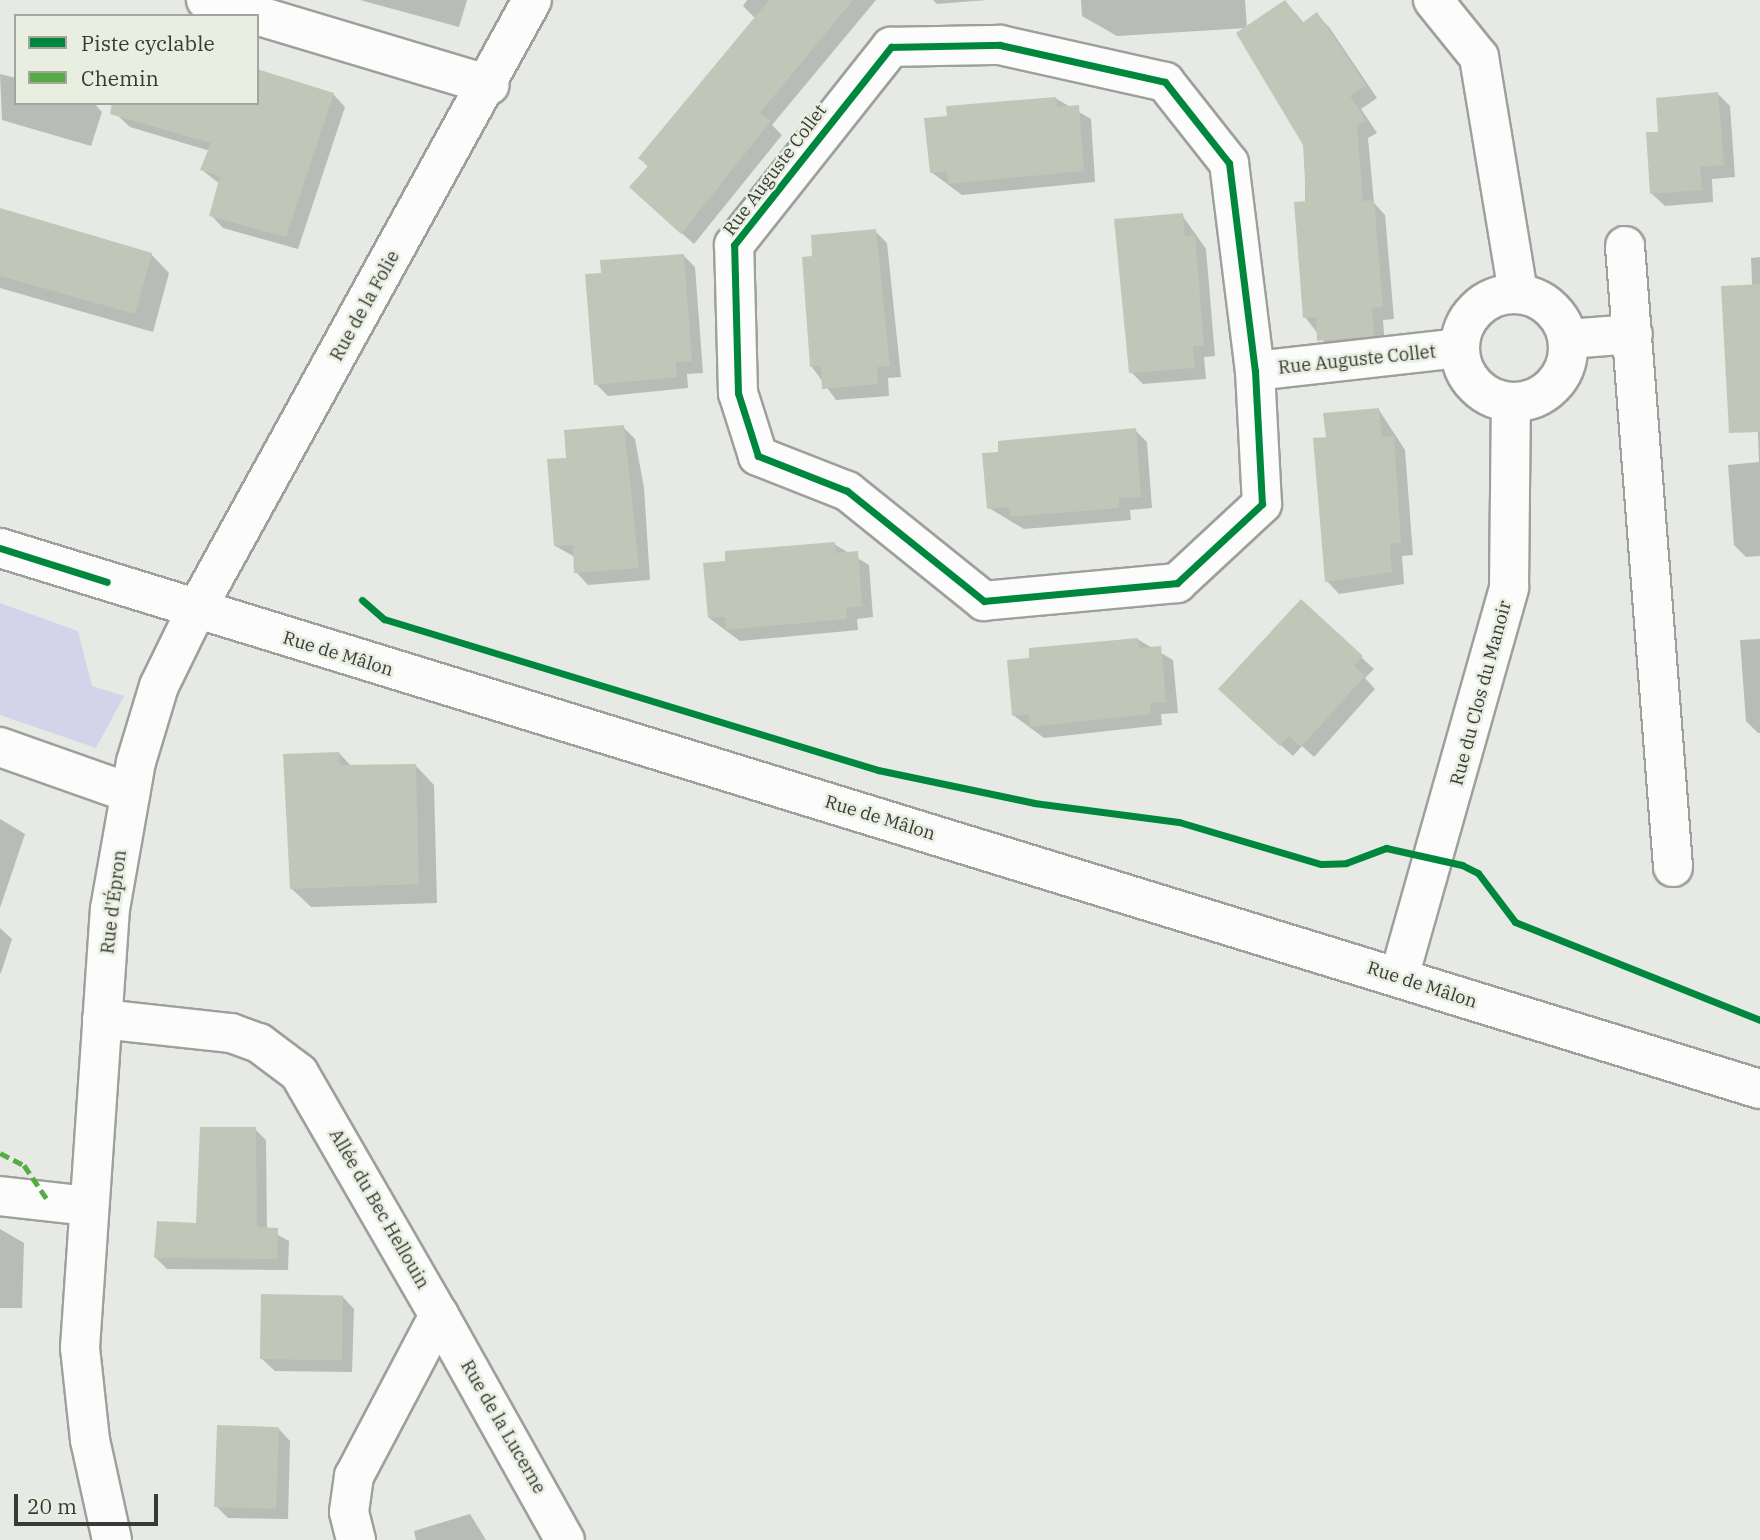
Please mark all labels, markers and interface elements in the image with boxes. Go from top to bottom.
legend [14,14,259,105]
text: Piste cyclable [81,29,215,57]
text: Chemin [81,64,159,92]
street label: Rue Auguste Collet [719,100,831,240]
street label: Rue de la Folie [326,247,404,365]
street label: Rue Auguste Collet [1277,341,1437,379]
street label: Rue du Clos du Manoir [1446,598,1516,788]
street label: Rue de Mâlon [280,627,396,681]
street label: Rue de Mâlon [822,791,938,845]
street label: Rue d'Épron [97,849,131,955]
street label: Rue de Mâlon [1364,957,1480,1013]
street label: Allée du Bec Hellouin [324,1125,434,1293]
street label: Rue de la Lucerne [456,1356,550,1498]
scale bar [18,1480,161,1524]
text: 20 m [27,1492,77,1520]

